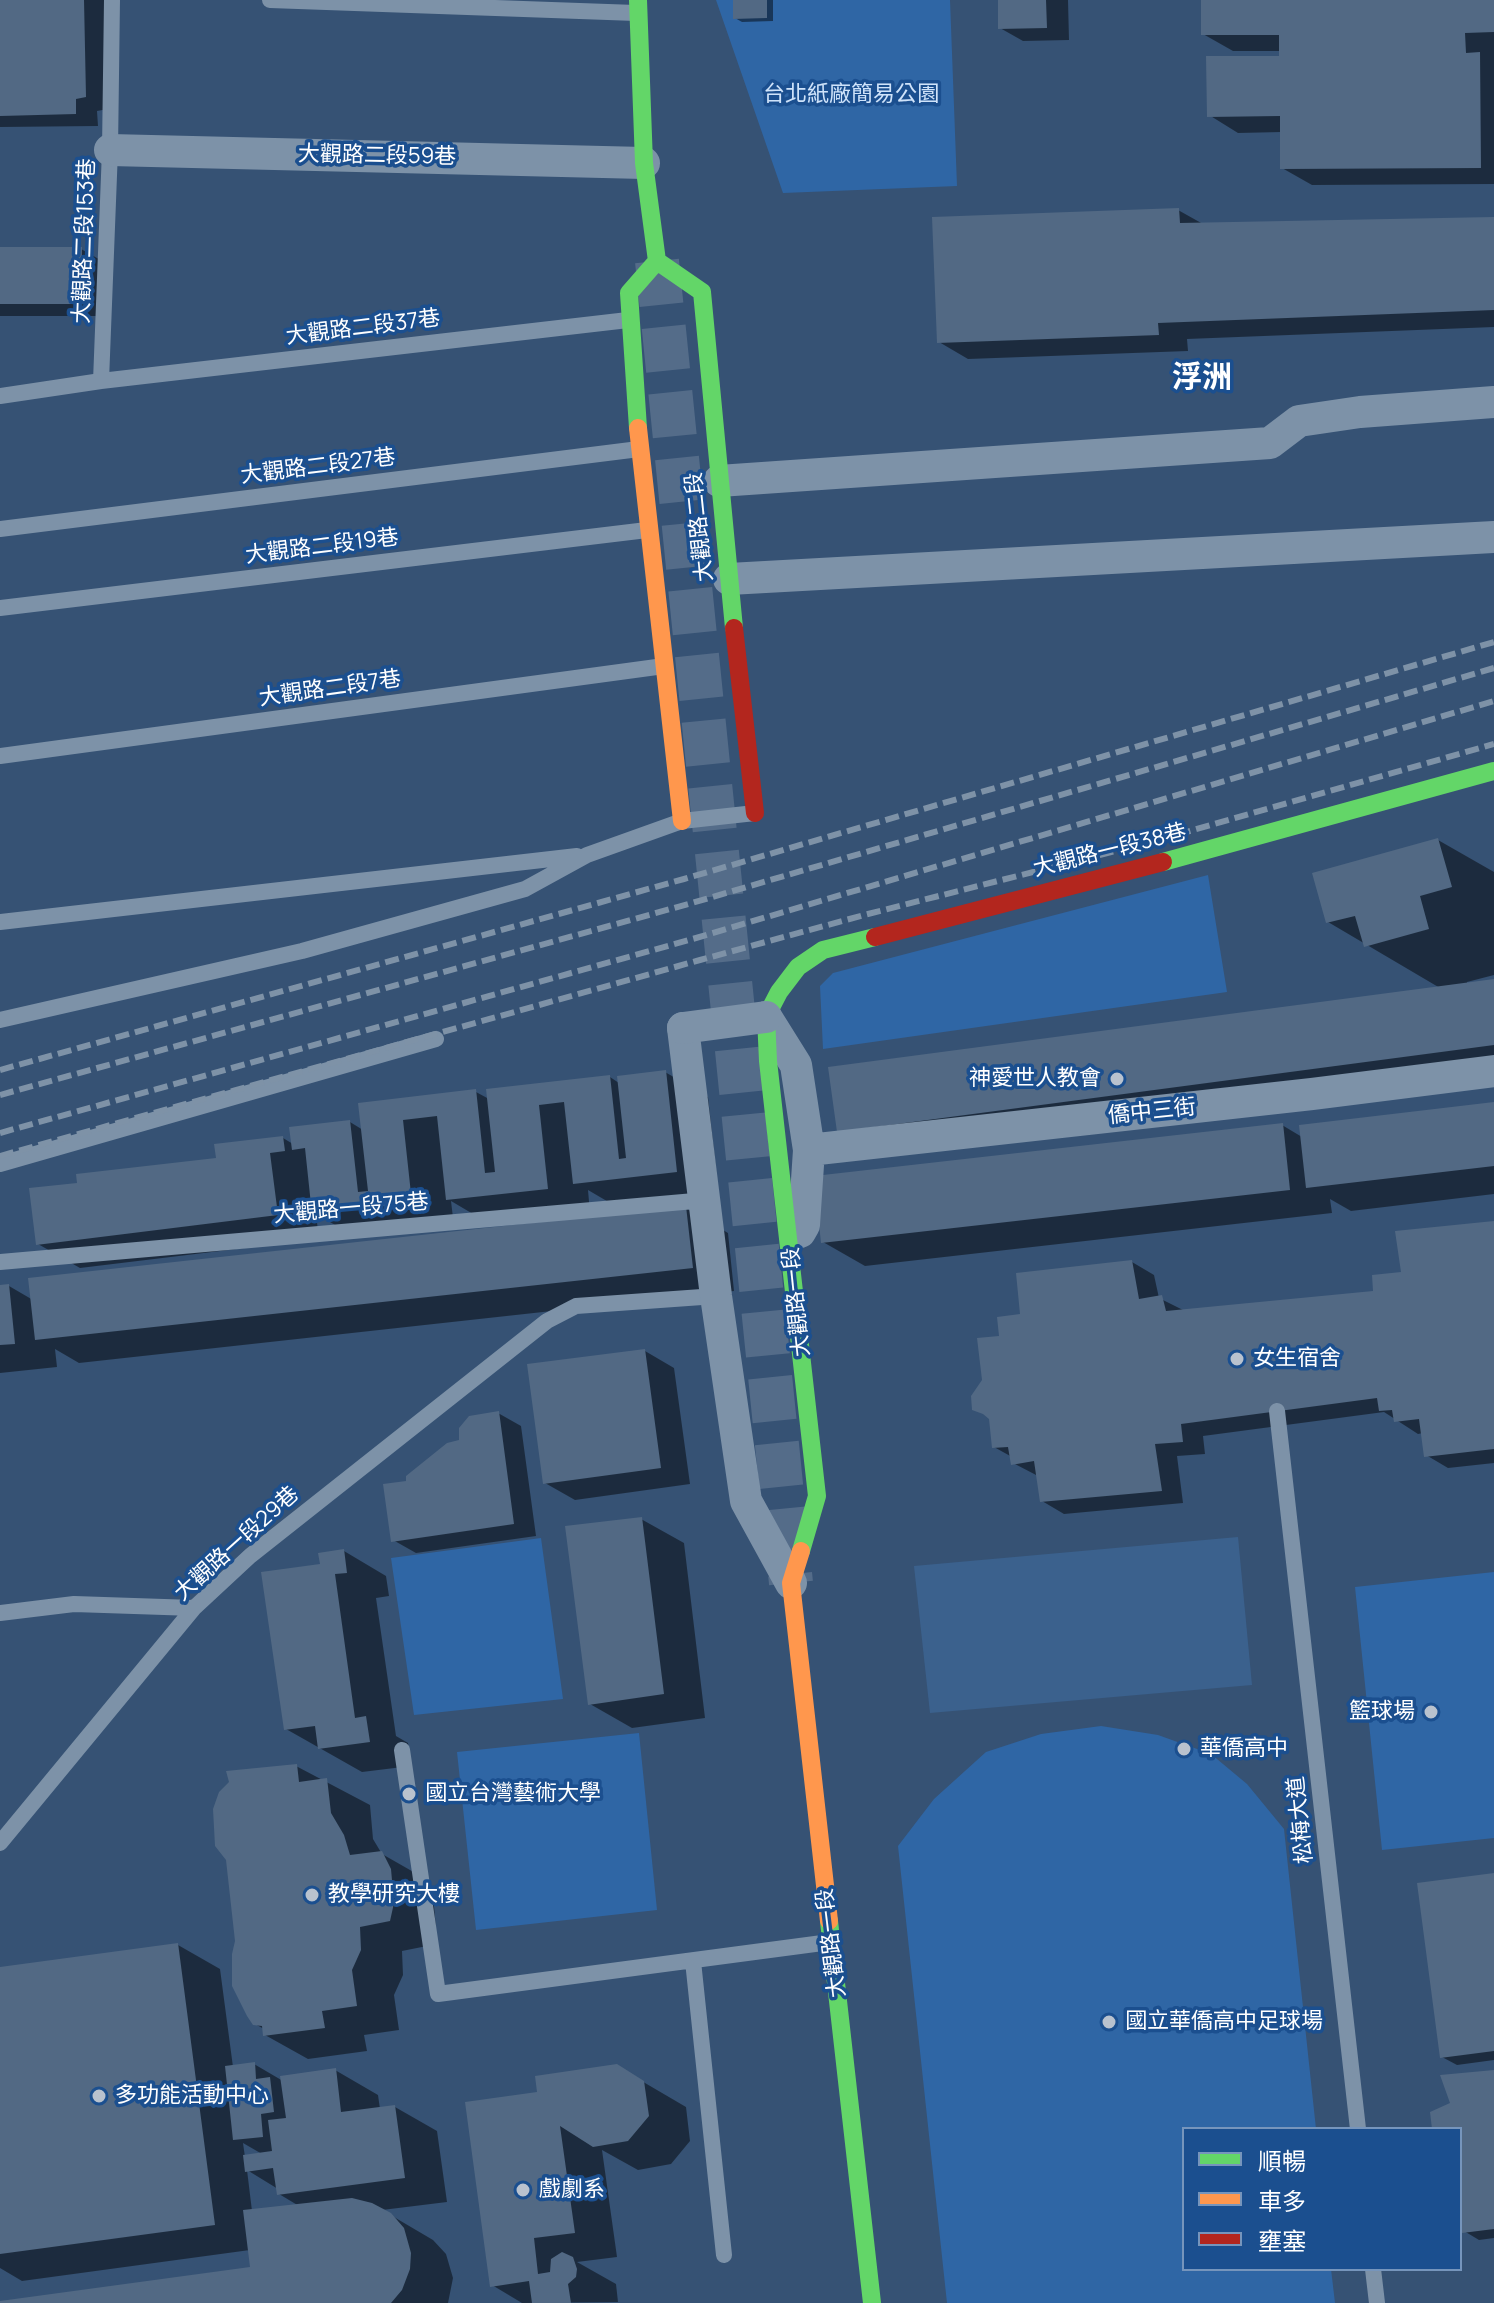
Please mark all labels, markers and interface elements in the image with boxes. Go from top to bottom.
park label: 台北紙廠簡易公園 [763,82,939,108]
street label: 大觀路二段59巷 [298,141,456,171]
street label: 大觀路二段153巷 [69,158,101,324]
street label: 大觀路二段37巷 [284,305,442,351]
district label: 浮洲 [1172,361,1232,397]
street label: 大觀路二段27巷 [239,444,397,490]
street label: 大觀路二段 [681,471,719,583]
street label: 大觀路二段19巷 [244,525,400,569]
street label: 大觀路二段7巷 [257,666,403,712]
street label: 大觀路一段38巷 [1031,819,1189,883]
place label: 神愛世人教會 [969,1066,1101,1092]
marker: 神愛世人教會 [1108,1070,1126,1088]
street label: 僑中三街 [1107,1094,1197,1130]
street label: 大觀路一段75巷 [272,1189,430,1229]
street label: 大觀路一段 [778,1246,816,1358]
place label: 女生宿舍 [1253,1346,1341,1372]
marker: 女生宿舍 [1228,1350,1246,1368]
street label: 大觀路一段29巷 [169,1481,305,1607]
place label: 籃球場 [1349,1699,1415,1725]
marker: 籃球場 [1422,1703,1440,1721]
place label: 華僑高中 [1200,1736,1288,1762]
marker: 華僑高中 [1175,1740,1193,1758]
street label: 松梅大道 [1283,1775,1319,1865]
place label: 國立台灣藝術大學 [425,1781,601,1807]
marker: 國立台灣藝術大學 [400,1785,418,1803]
place label: 教學研究大樓 [328,1882,460,1908]
marker: 教學研究大樓 [303,1886,321,1904]
street label: 大觀路一段 [812,1887,852,1999]
place label: 國立華僑高中足球場 [1125,2009,1323,2035]
marker: 國立華僑高中足球場 [1100,2013,1118,2031]
place label: 多功能活動中心 [115,2083,269,2109]
marker: 多功能活動中心 [90,2087,108,2105]
legend [1182,2127,1462,2271]
text: 順暢 [1258,2144,1306,2177]
place label: 戲劇系 [539,2177,605,2203]
marker: 戲劇系 [514,2181,532,2199]
text: 車多 [1258,2184,1306,2217]
text: 壅塞 [1258,2224,1306,2257]

